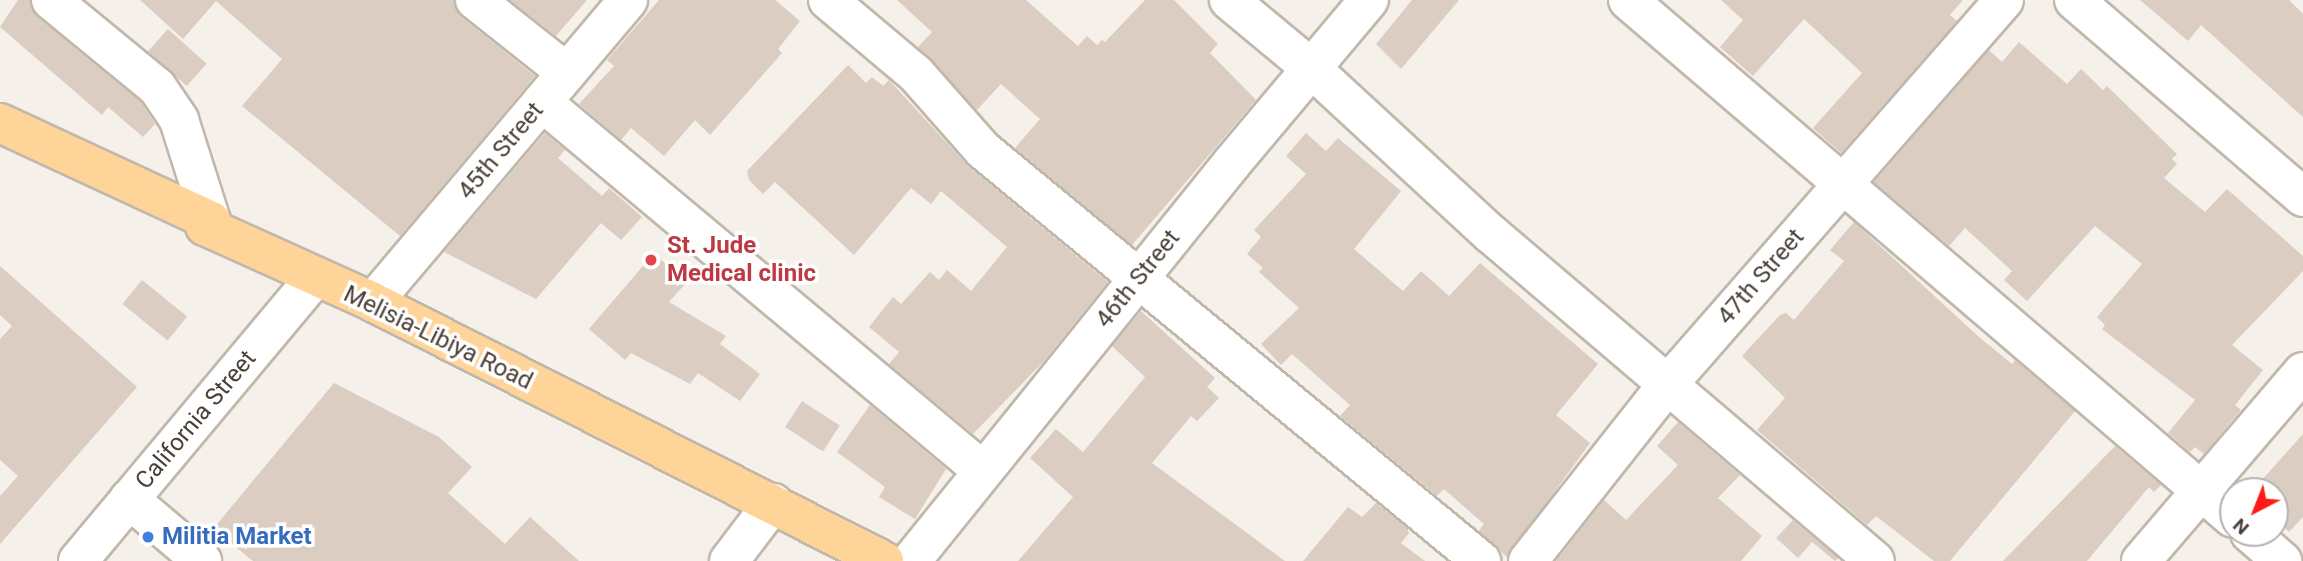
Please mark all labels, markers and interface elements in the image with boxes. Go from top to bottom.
street label: 45th Street [452,97,550,205]
street label: 47th Street [1712,223,1810,331]
street label: 46th Street [1090,224,1186,334]
place label: St. Jude Medical clinic [667,232,816,288]
marker: St. Jude Medical clinic [641,250,661,270]
street label: Melisia-Libiya Road [339,280,537,396]
street label: California Street [130,345,262,495]
north arrow [2219,477,2289,547]
text: N [2228,513,2254,540]
place label: Militia Market [162,523,312,551]
marker: Militia Market [140,529,156,545]

